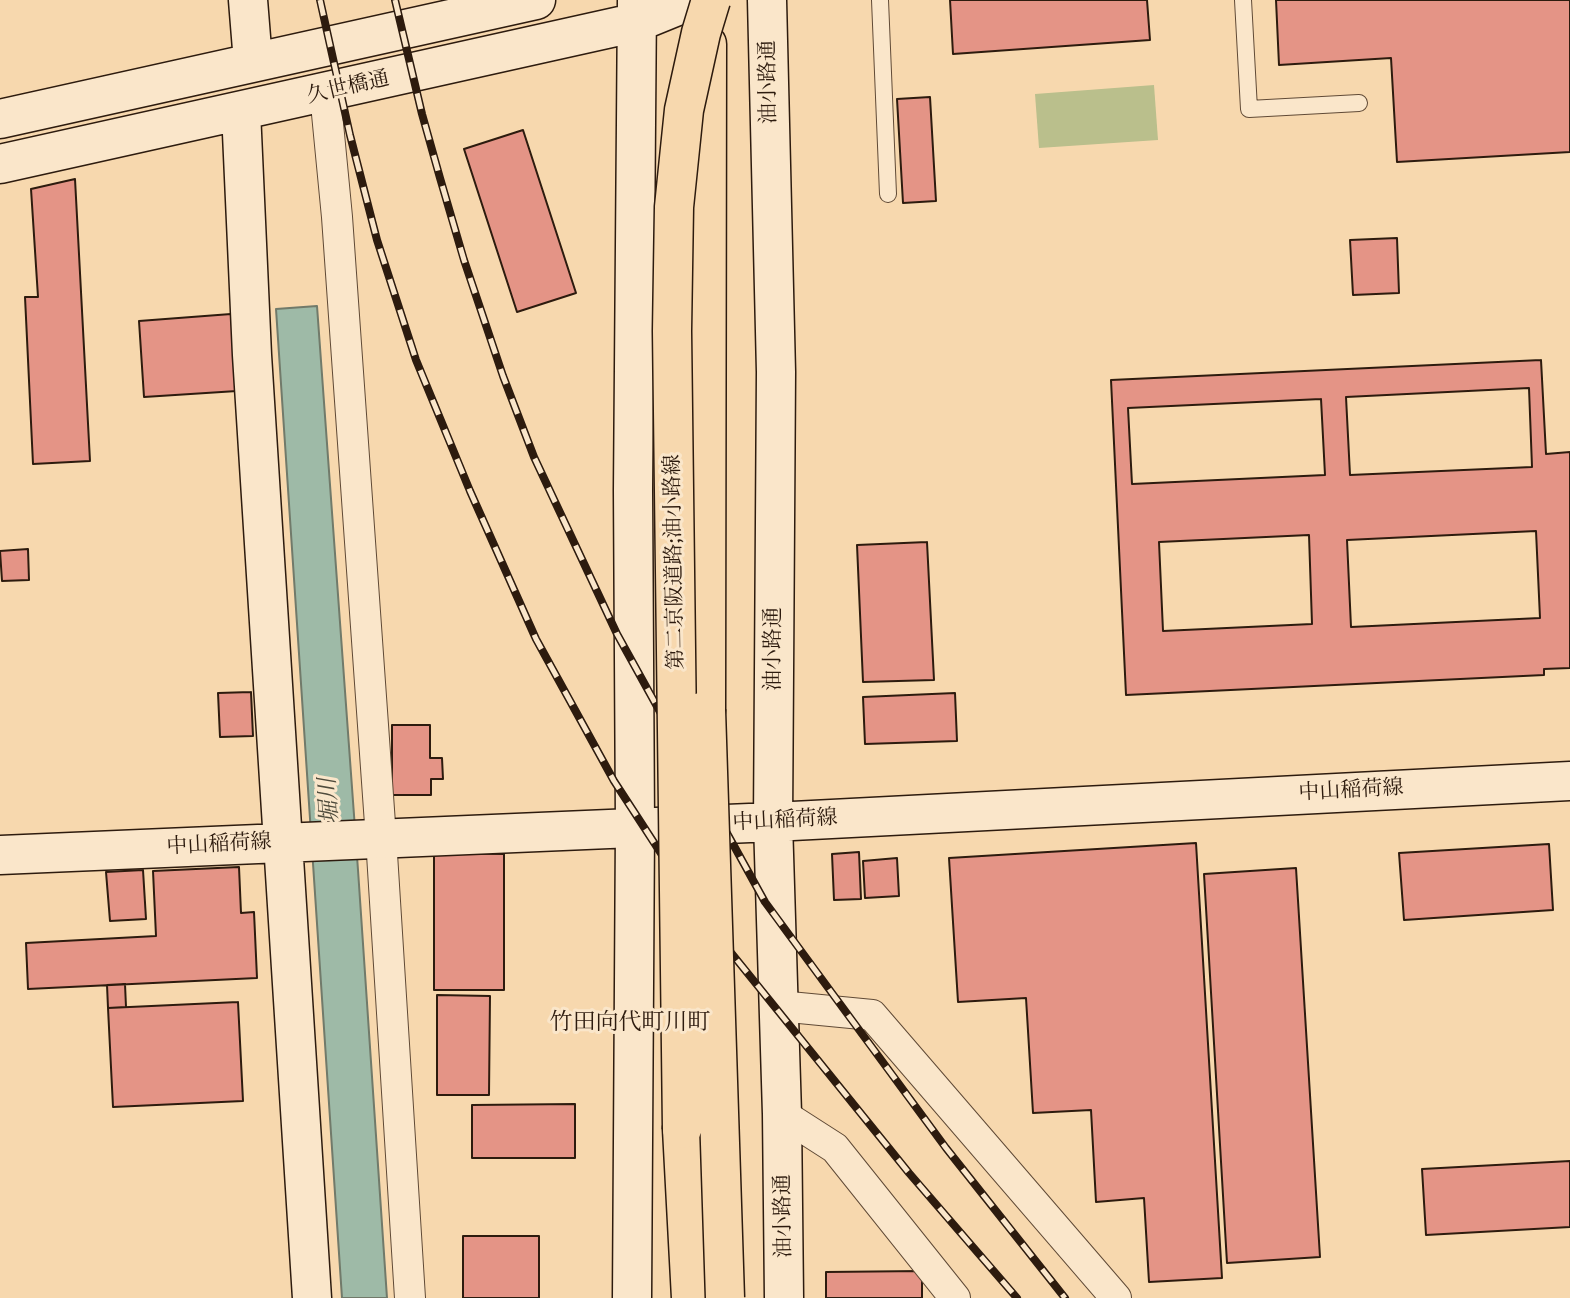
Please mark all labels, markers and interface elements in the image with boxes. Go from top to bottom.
street label: 油小路通 [756,40,782,124]
street label: 久世橋通 [304,66,392,110]
street label: 第二京阪道路;油小路線 [661,454,689,670]
street label: 油小路通 [761,607,787,691]
street label: 中山稲荷線 [1298,776,1404,806]
water label: 堀川 [315,777,345,825]
street label: 中山稲荷線 [732,806,838,836]
street label: 中山稲荷線 [166,830,272,860]
district label: 竹田向代町川町 [550,1009,710,1037]
street label: 油小路通 [771,1174,797,1258]

